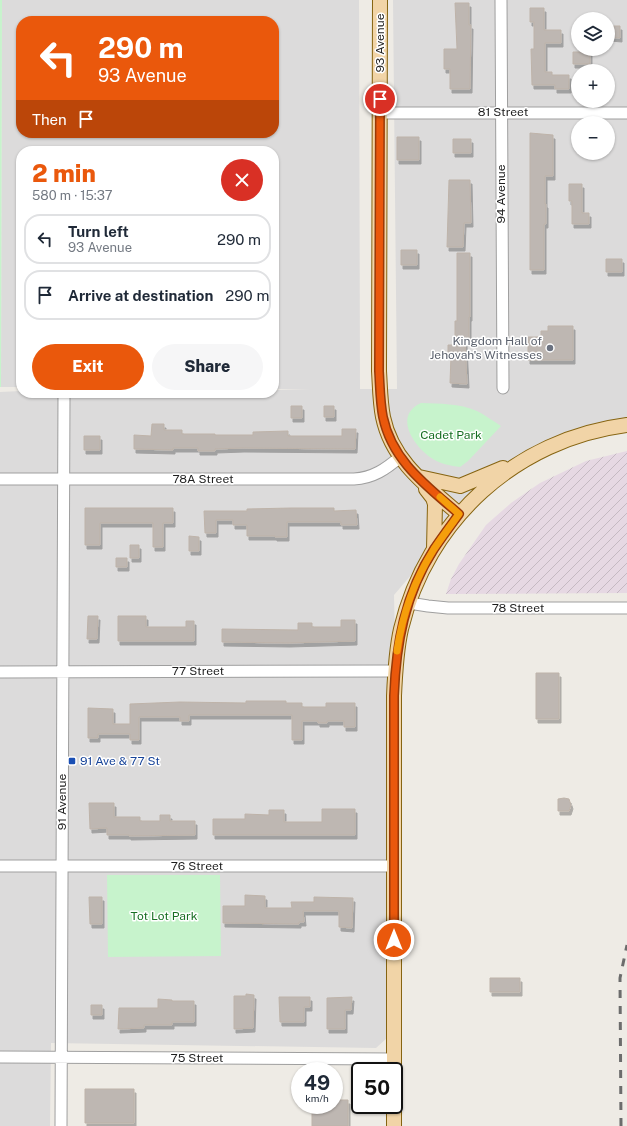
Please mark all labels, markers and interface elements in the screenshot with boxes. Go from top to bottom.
map controls [571,12,615,160]
button: layers [571,12,615,56]
street label: 93 Avenue [373,13,387,73]
text: 290 m [98,31,184,64]
icon: left [32,32,84,84]
button: + [571,64,615,108]
text: 93 Avenue [98,65,187,86]
pin [363,82,397,116]
icon: arrive [369,88,391,110]
street label: 81 Street [478,105,529,119]
icon: arrive [75,108,97,130]
text: Then [32,111,67,128]
button: − [571,116,615,160]
text: 2 min [32,159,96,187]
button: close [221,159,263,201]
street label: 94 Avenue [494,164,508,224]
text: 580 m · 15:37 [32,188,113,203]
text: Turn left [68,223,129,240]
icon: left [34,228,56,250]
text: 290 m [217,231,261,248]
text: 93 Avenue [68,240,132,255]
icon: arrive [34,284,56,306]
text: Arrive at destination [68,287,213,304]
text: 290 m [225,287,269,304]
place label: Kingdom Hall of Jehovah's Witnesses [430,334,542,362]
marker: Kingdom Hall of Jehovah's Witnesses [545,343,555,353]
button: Exit [32,344,144,390]
button: Share [152,344,263,390]
park label: Cadet Park [420,428,482,442]
street label: 78A Street [172,472,234,486]
street label: 78 Street [492,601,545,615]
street label: 77 Street [172,664,225,678]
place label: 91 Ave & 77 St [80,754,160,768]
marker: 91 Ave & 77 St [67,756,77,766]
street label: 91 Avenue [55,774,69,830]
street label: 76 Street [171,859,224,873]
park label: Tot Lot Park [131,909,198,923]
position arrow [373,919,415,961]
street label: 75 Street [171,1051,224,1065]
speed limit sign: 50 [351,1062,403,1114]
text: 49 [304,1071,330,1095]
text: km/h [305,1092,329,1104]

